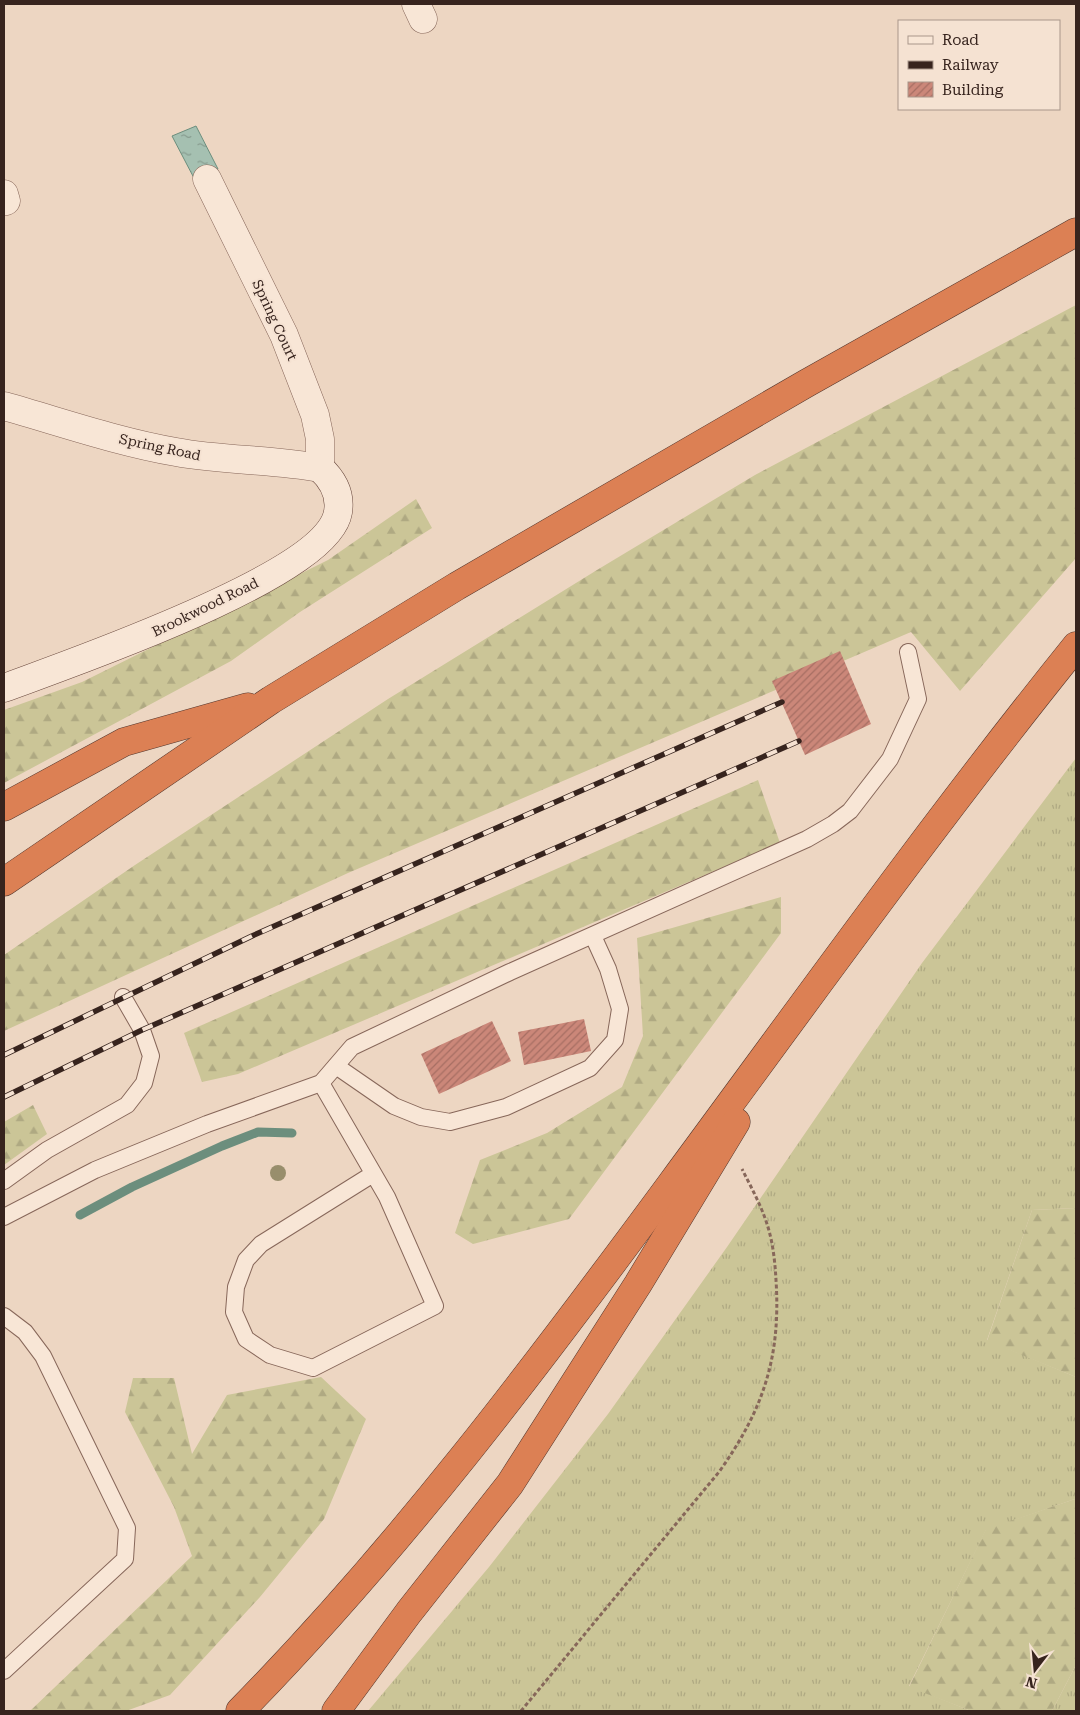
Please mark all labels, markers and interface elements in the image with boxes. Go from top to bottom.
legend [898,20,1060,110]
text: Road [942,31,979,49]
text: Railway [942,56,999,74]
text: Building [942,81,1004,99]
street label: Spring Court [249,277,301,363]
street label: Spring Road [118,431,202,463]
street label: Brookwood Road [149,574,261,640]
north arrow [1010,1645,1060,1695]
text: N [1024,1673,1039,1692]

